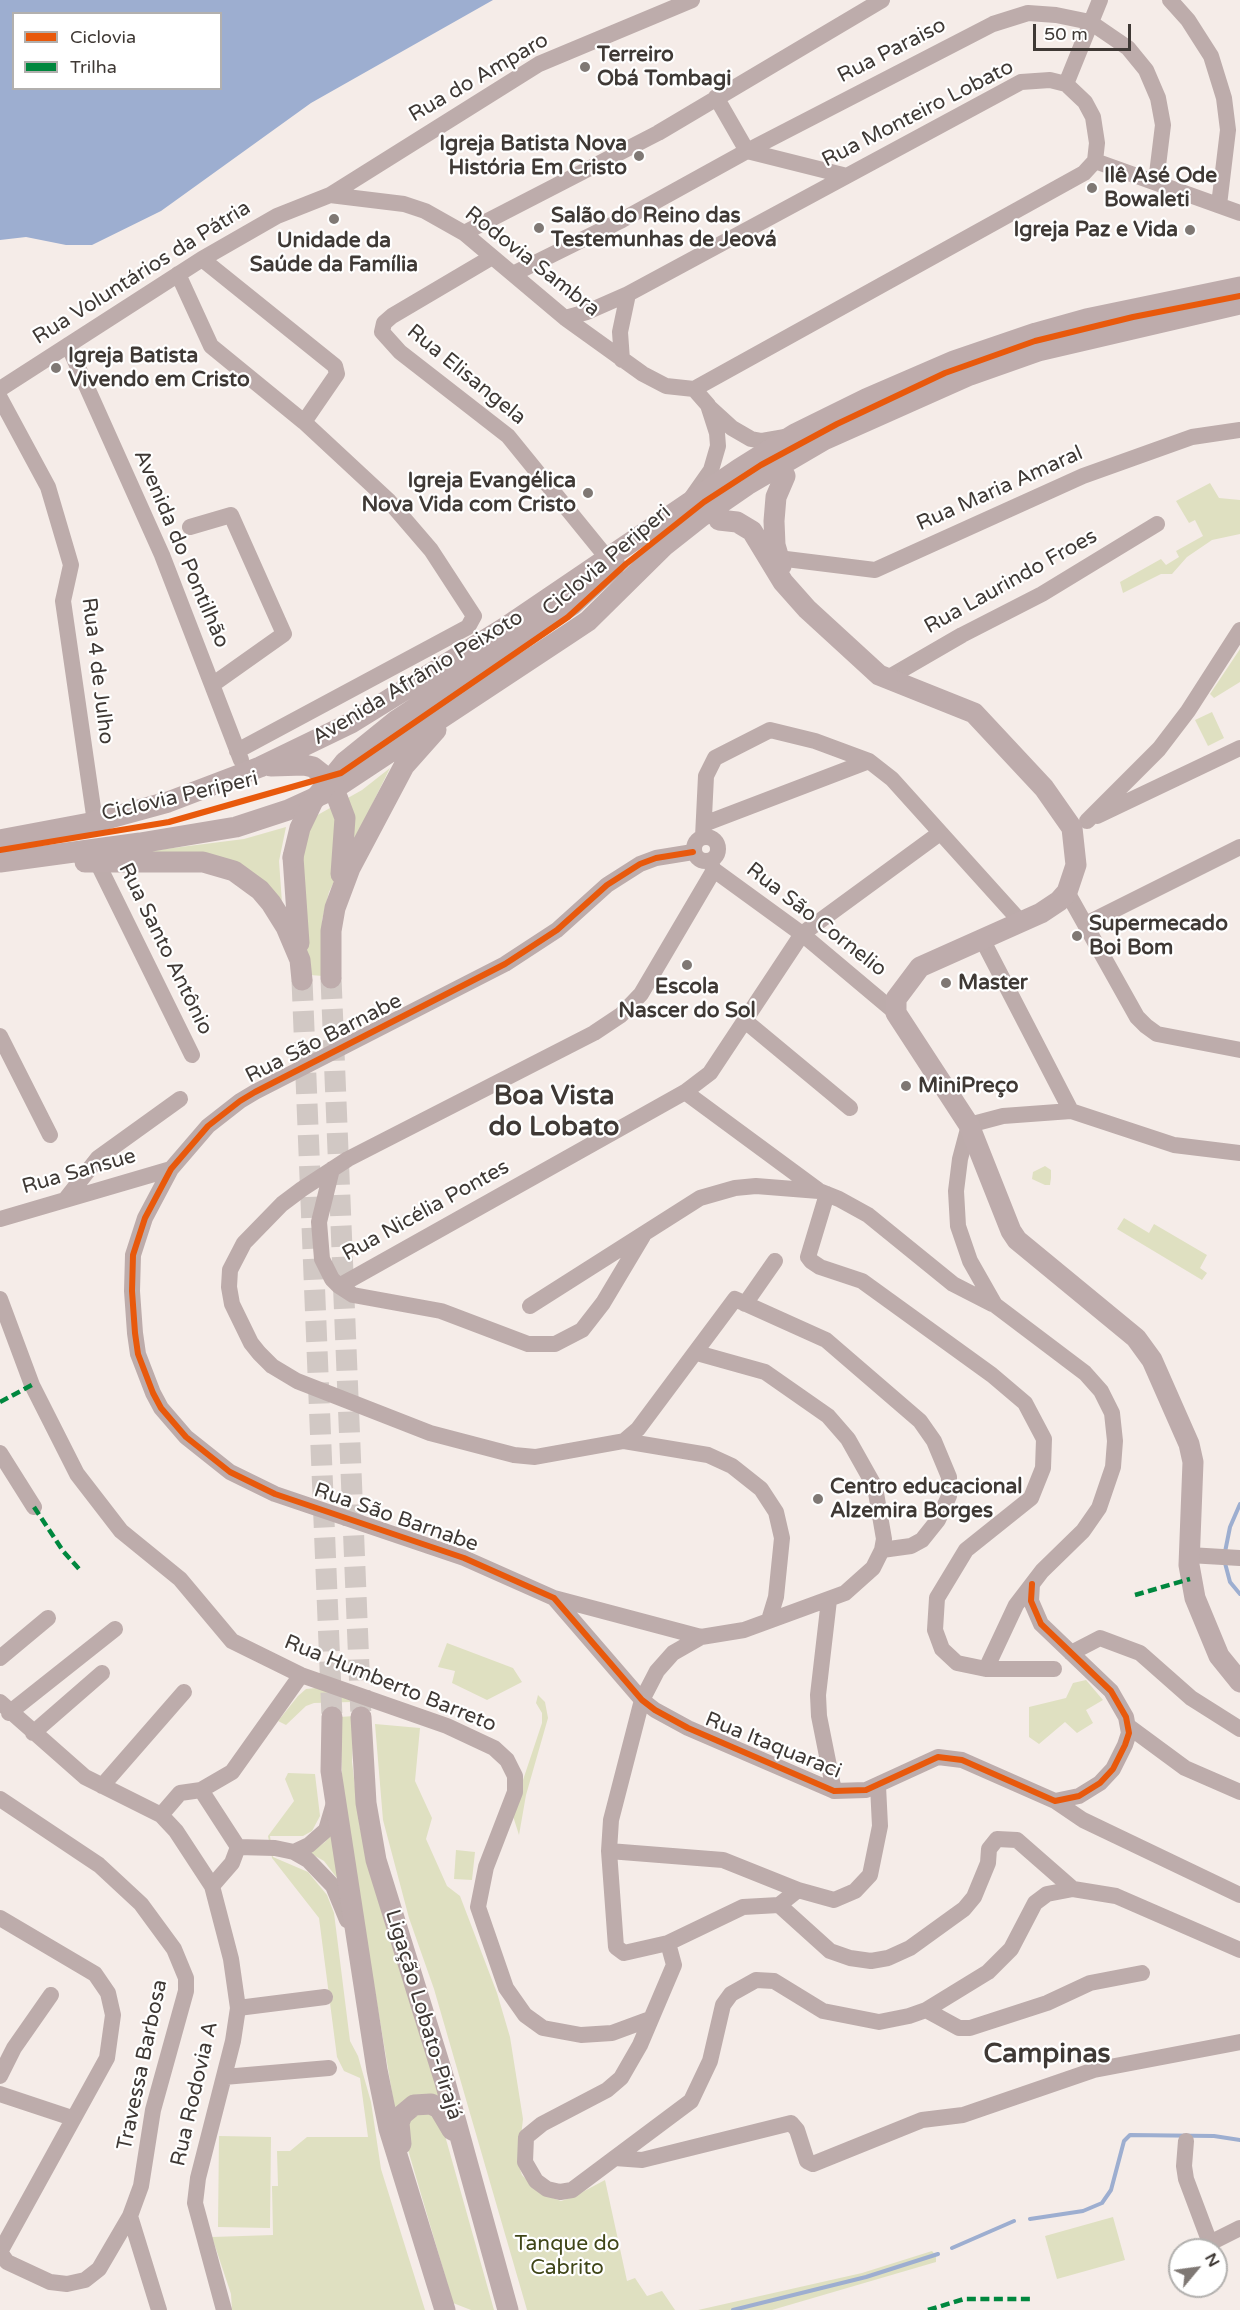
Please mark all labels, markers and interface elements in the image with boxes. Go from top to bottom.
legend [12,12,222,90]
scale bar [1036,12,1134,50]
street label: Rua Paraiso [834,13,950,89]
text: 50 m [1044,23,1088,45]
text: Ciclovia [70,26,136,48]
street label: Rua do Amparo [405,28,553,128]
place label: Terreiro Obá Tombagi [597,42,731,92]
street label: Rua Monteiro Lobato [818,55,1018,173]
text: Trilha [70,56,117,78]
marker: Terreiro Obá Tombagi [578,60,592,74]
place label: Igreja Batista Nova História Em Cristo [439,131,627,181]
marker: Igreja Batista Nova História Em Cristo [632,149,646,163]
place label: Ilê Asé Ode Bowaleti [1104,163,1217,213]
marker: Ilê Asé Ode Bowaleti [1085,181,1099,195]
street label: Rua Voluntários da Pátria [29,196,255,350]
street label: Rodovia Sambra [459,201,605,323]
place label: Salão do Reino das Testemunhas de Jeová [551,203,777,253]
marker: Unidade da Saúde da Família [327,212,341,226]
place label: Igreja Paz e Vida [1014,217,1178,243]
marker: Salão do Reino das Testemunhas de Jeová [532,221,546,235]
marker: Igreja Paz e Vida [1183,223,1197,237]
place label: Unidade da Saúde da Família [250,228,418,278]
street label: Rua Elisangela [401,319,531,431]
place label: Igreja Batista Vivendo em Cristo [68,343,250,393]
marker: Igreja Batista Vivendo em Cristo [49,361,63,375]
street label: Rua Maria Amaral [913,441,1087,537]
street label: Avenida do Pontilhão [128,446,234,652]
place label: Igreja Evangélica Nova Vida com Cristo [361,468,576,518]
marker: Igreja Evangélica Nova Vida com Cristo [581,486,595,500]
street label: Ciclovia Periperi [538,500,676,622]
street label: Rua Laurindo Froes [920,524,1102,640]
street label: Rua 4 de Julho [75,596,119,746]
street label: Avenida Afrânio Peixoto [308,605,528,751]
street label: Ciclovia Periperi [99,767,261,827]
street label: Rua São Cornelio [741,857,891,983]
street label: Rua Santo Antônio [112,859,218,1039]
place label: Supermecado Boi Bom [1089,911,1228,961]
marker: Supermecado Boi Bom [1070,929,1084,943]
marker: Escola Nascer do Sol [680,958,694,972]
place label: Master [958,970,1028,996]
place label: Escola Nascer do Sol [618,974,756,1024]
marker: Master [939,976,953,990]
street label: Rua São Barnabe [242,989,406,1089]
place label: MiniPreço [918,1073,1019,1099]
marker: MiniPreço [899,1079,913,1093]
district label: Boa Vista do Lobato [489,1081,619,1144]
street label: Rua Sansue [19,1144,139,1200]
street label: Rua Nicélia Pontes [338,1155,514,1267]
place label: Centro educacional Alzemira Borges [830,1474,1023,1524]
street label: Rua São Barnabe [311,1478,481,1558]
marker: Centro educacional Alzemira Borges [811,1492,825,1506]
street label: Rua Humberto Barreto [280,1630,500,1738]
street label: Rua Itaquaraci [701,1707,845,1785]
street label: Ligação Lobato-Pirajá [379,1907,467,2123]
street label: Travessa Barbosa [113,1977,173,2153]
street label: Rua Rodovia A [166,2019,224,2169]
district label: Campinas [983,2039,1111,2071]
park label: Tanque do Cabrito [514,2231,620,2281]
north arrow [1168,2238,1228,2298]
text: N [1200,2250,1224,2271]

